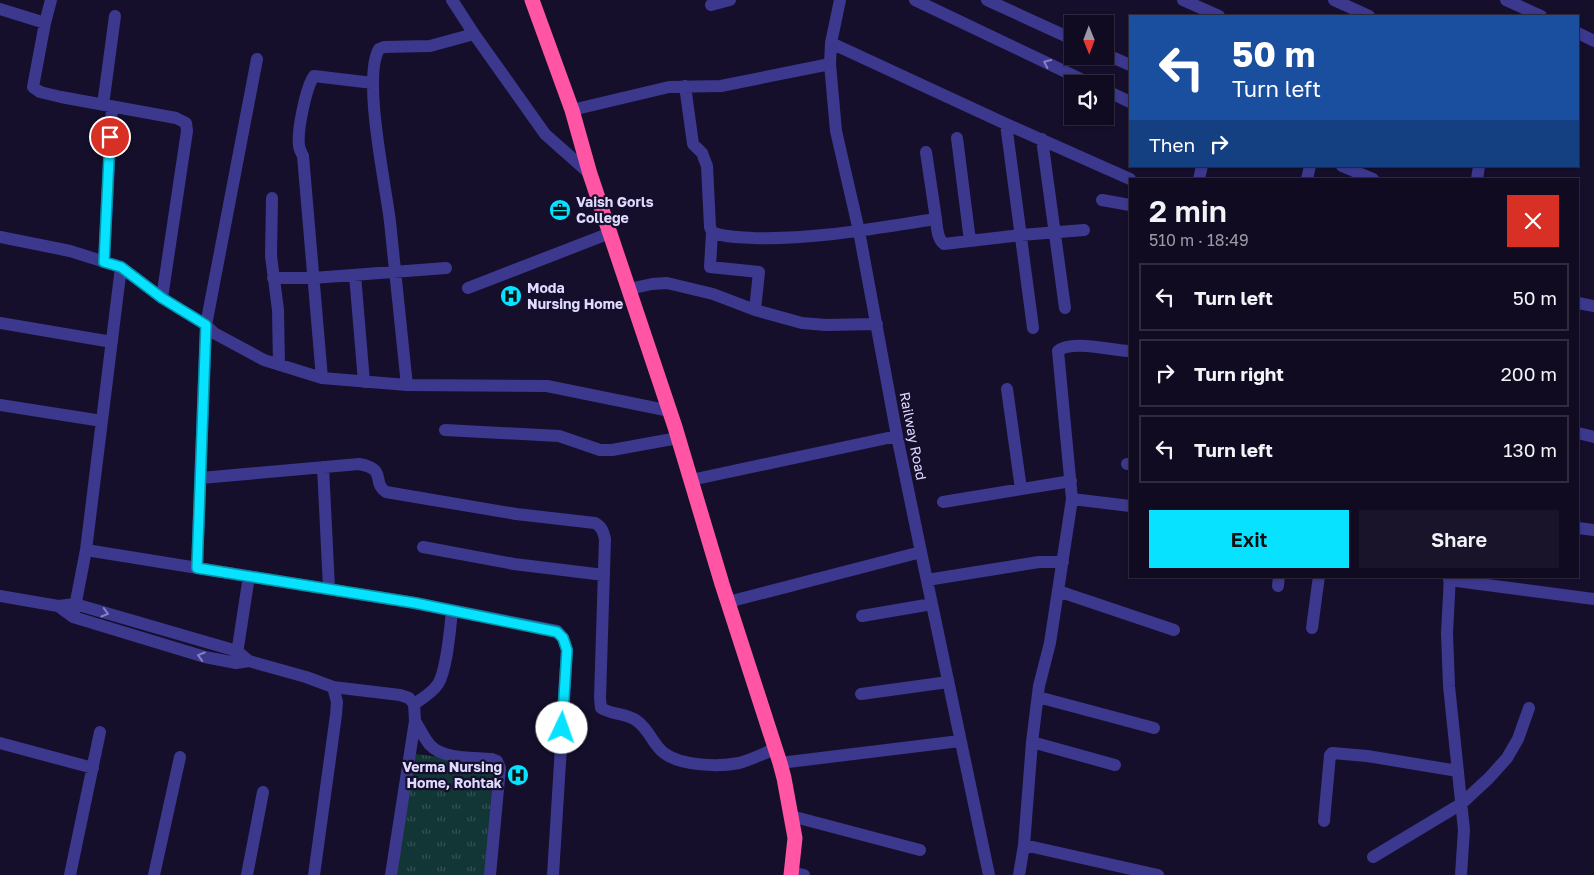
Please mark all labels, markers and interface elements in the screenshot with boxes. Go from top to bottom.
north arrow [1064,15,1114,65]
map controls [1064,15,1114,125]
text: 50 m [1232,33,1315,75]
icon: left [1149,35,1214,100]
one-way arrow [1043,59,1052,69]
button: sound [1064,75,1114,125]
text: Turn left [1232,75,1321,102]
pin [89,116,131,158]
icon: arrive [96,123,124,151]
icon: right [1205,130,1233,158]
text: Then [1149,133,1195,156]
place label: Vaish Gorls College [576,193,654,226]
text: 2 min [1149,193,1227,229]
button: close [1507,195,1559,247]
office icon: Vaish Gorls College [548,198,572,222]
text: 510 m · 18:49 [1149,230,1249,250]
place label: Moda Nursing Home [527,279,623,312]
icon: left [1151,283,1179,311]
hospital icon: Moda Nursing Home [499,284,523,308]
text: Turn left [1194,286,1273,309]
text: 50 m [1513,286,1557,309]
icon: right [1151,359,1179,387]
text: Turn right [1194,362,1284,385]
text: 200 m [1501,362,1557,385]
street label: Railway Road [897,390,930,482]
icon: left [1151,435,1179,463]
text: Turn left [1194,438,1273,461]
text: 130 m [1503,438,1557,461]
button: Exit [1149,510,1349,568]
button: Share [1359,510,1559,568]
one-way arrow [100,607,109,617]
one-way arrow [197,651,205,662]
position arrow [535,701,587,753]
place label: Verma Nursing Home, Rohtak [402,758,502,791]
hospital icon: Verma Nursing Home, Rohtak [506,763,530,787]

